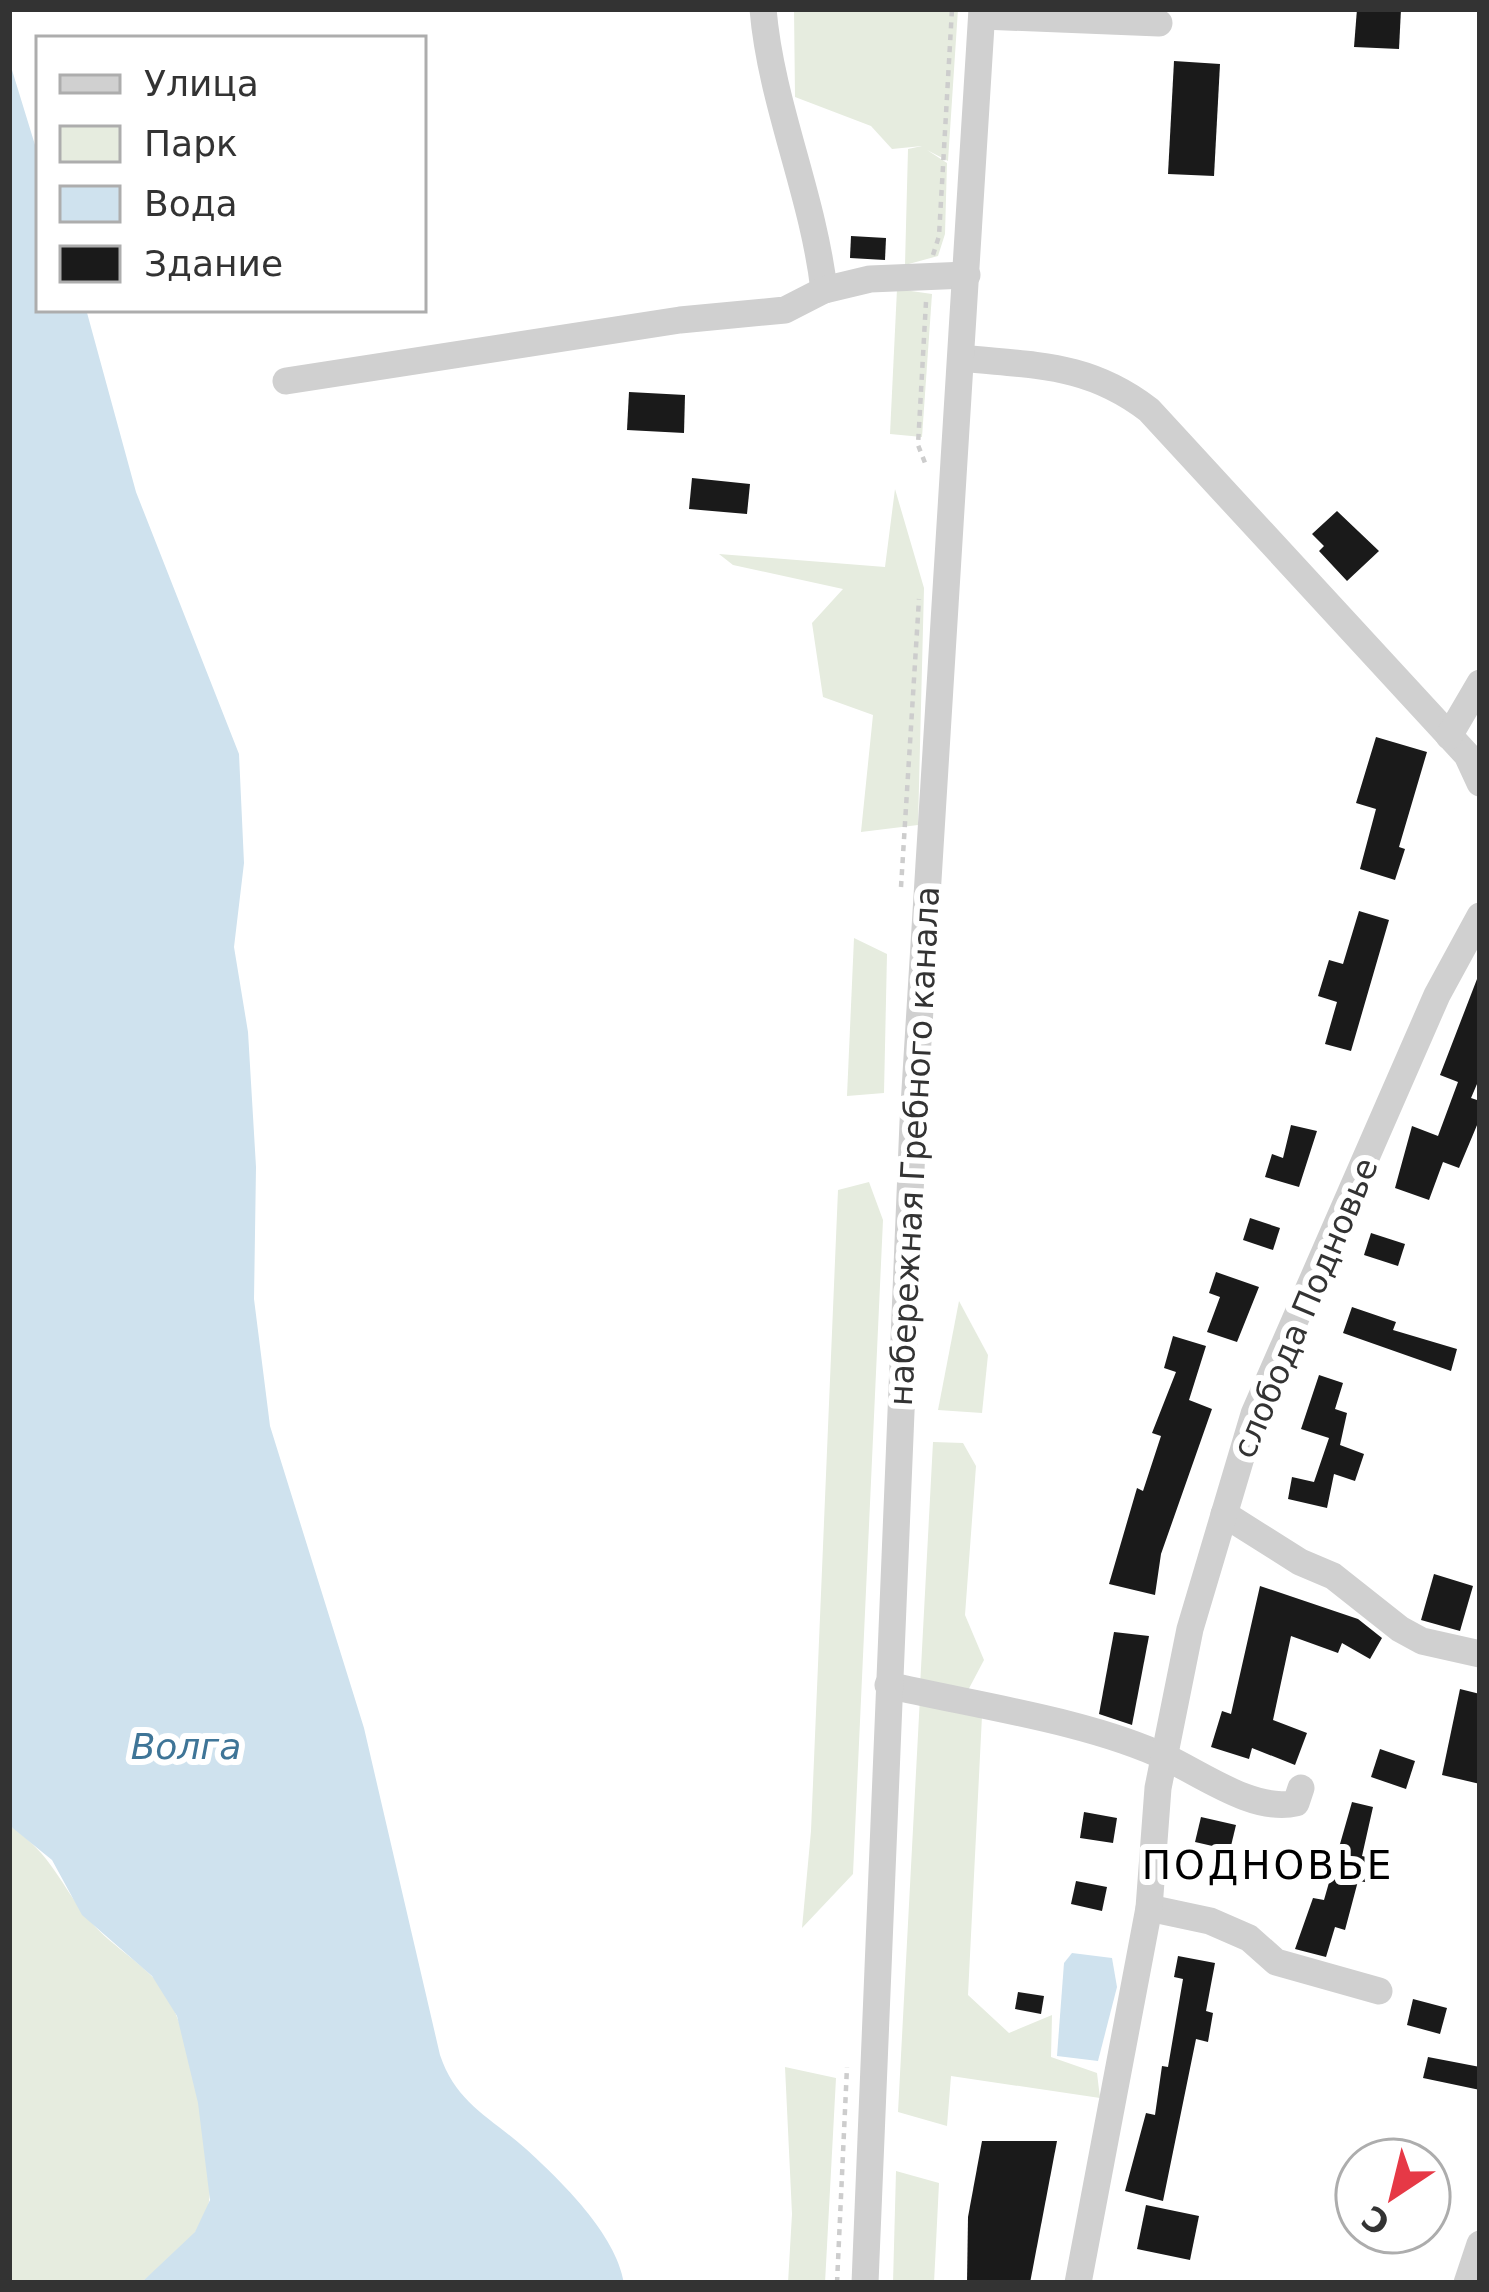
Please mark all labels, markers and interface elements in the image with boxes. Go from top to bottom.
legend [36,36,426,312]
text: Улица [144,63,259,104]
text: Парк [144,123,238,164]
text: Вода [144,183,238,224]
text: Здание [144,243,283,284]
street label: набережная Гребного канала [881,885,947,1407]
street label: слобода Подновье [1224,1152,1386,1464]
water label: Волга [131,1726,241,1767]
district label: ПОДНОВЬЕ [1142,1843,1394,1888]
north arrow [1333,2136,1453,2256]
text: С [1355,2197,1397,2243]

